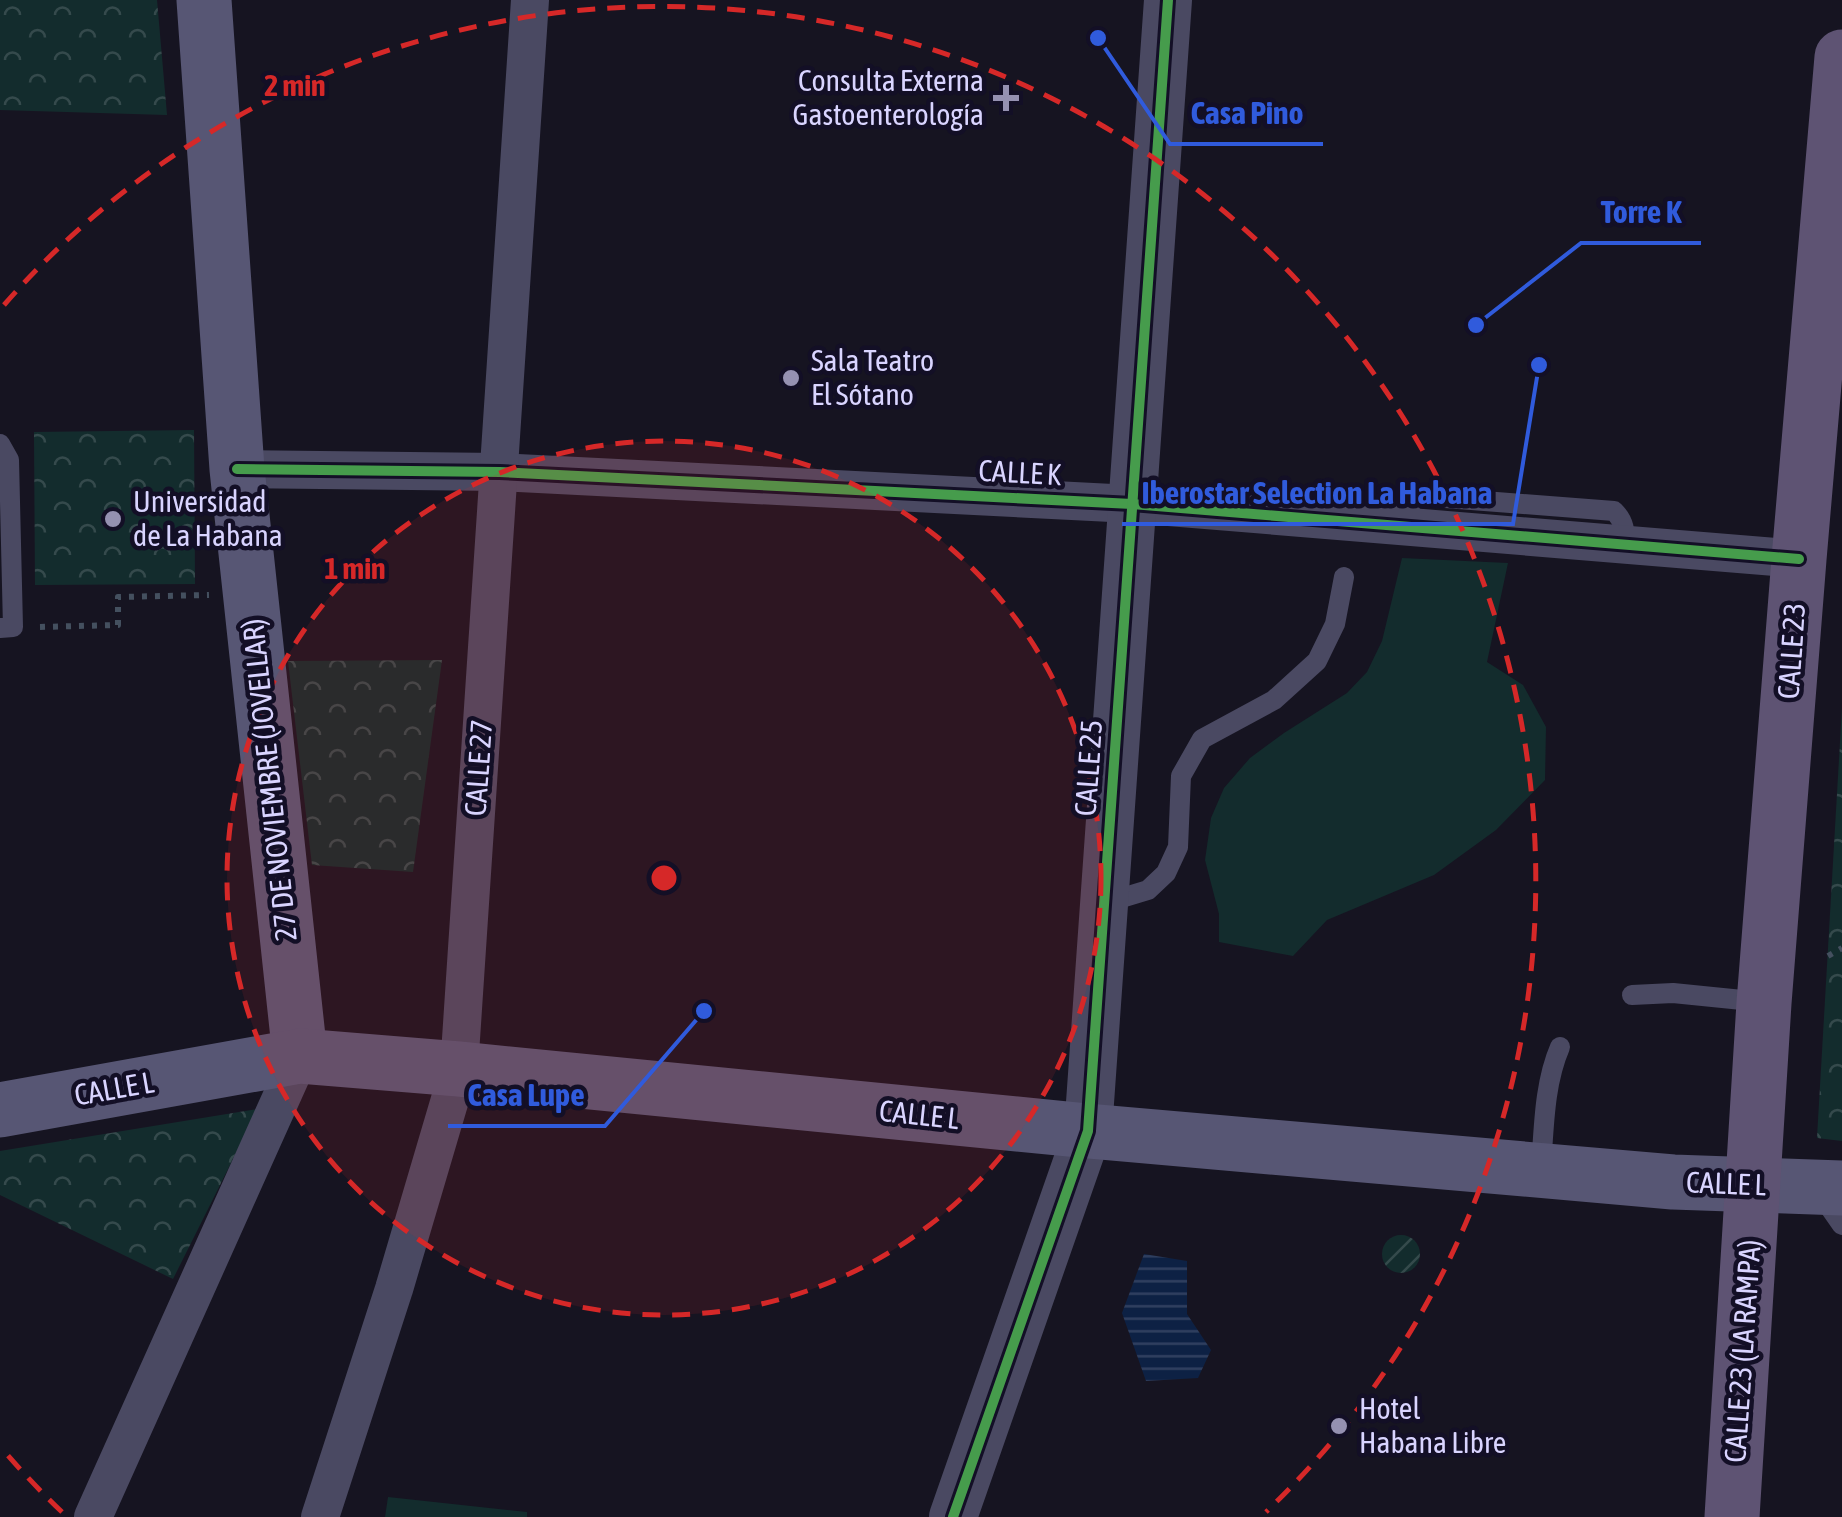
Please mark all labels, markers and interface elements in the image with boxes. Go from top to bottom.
place label: Consulta Externa Gastoenterología [793,63,984,131]
text: 2 min [264,68,326,102]
callout: Casa Pino [1170,82,1323,144]
marker: Consulta Externa Gastoenterología [993,85,1019,111]
text: Casa Pino [1190,94,1304,131]
callout: Torre K [1581,181,1701,243]
text: Torre K [1601,193,1682,230]
place label: Sala Teatro El Sótano [811,343,934,411]
marker: Sala Teatro El Sótano [780,367,802,389]
street label: CALLE K [978,453,1063,491]
callout: Iberostar Selection La Habana [1122,462,1513,524]
text: Iberostar Selection La Habana [1142,474,1492,511]
place label: Universidad de La Habana [133,484,283,552]
marker: Universidad de La Habana [102,508,124,530]
text: 1 min [324,551,386,585]
street label: CALLE 23 [1771,602,1811,700]
street label: 27 DE NOVIEMBRE (JOVELLAR) [235,617,303,943]
street label: CALLE 27 [458,719,498,817]
street label: CALLE 25 [1068,719,1108,817]
centre of rings [646,860,682,896]
street label: CALLE L [72,1064,157,1112]
callout: Casa Lupe [448,1064,605,1126]
text: Casa Lupe [467,1076,585,1113]
street label: CALLE L [878,1093,961,1135]
street label: CALLE L [1686,1165,1767,1201]
street label: CALLE 23 (LA RAMPA) [1717,1238,1767,1464]
place label: Hotel Habana Libre [1359,1391,1506,1459]
marker: Hotel Habana Libre [1328,1415,1350,1437]

